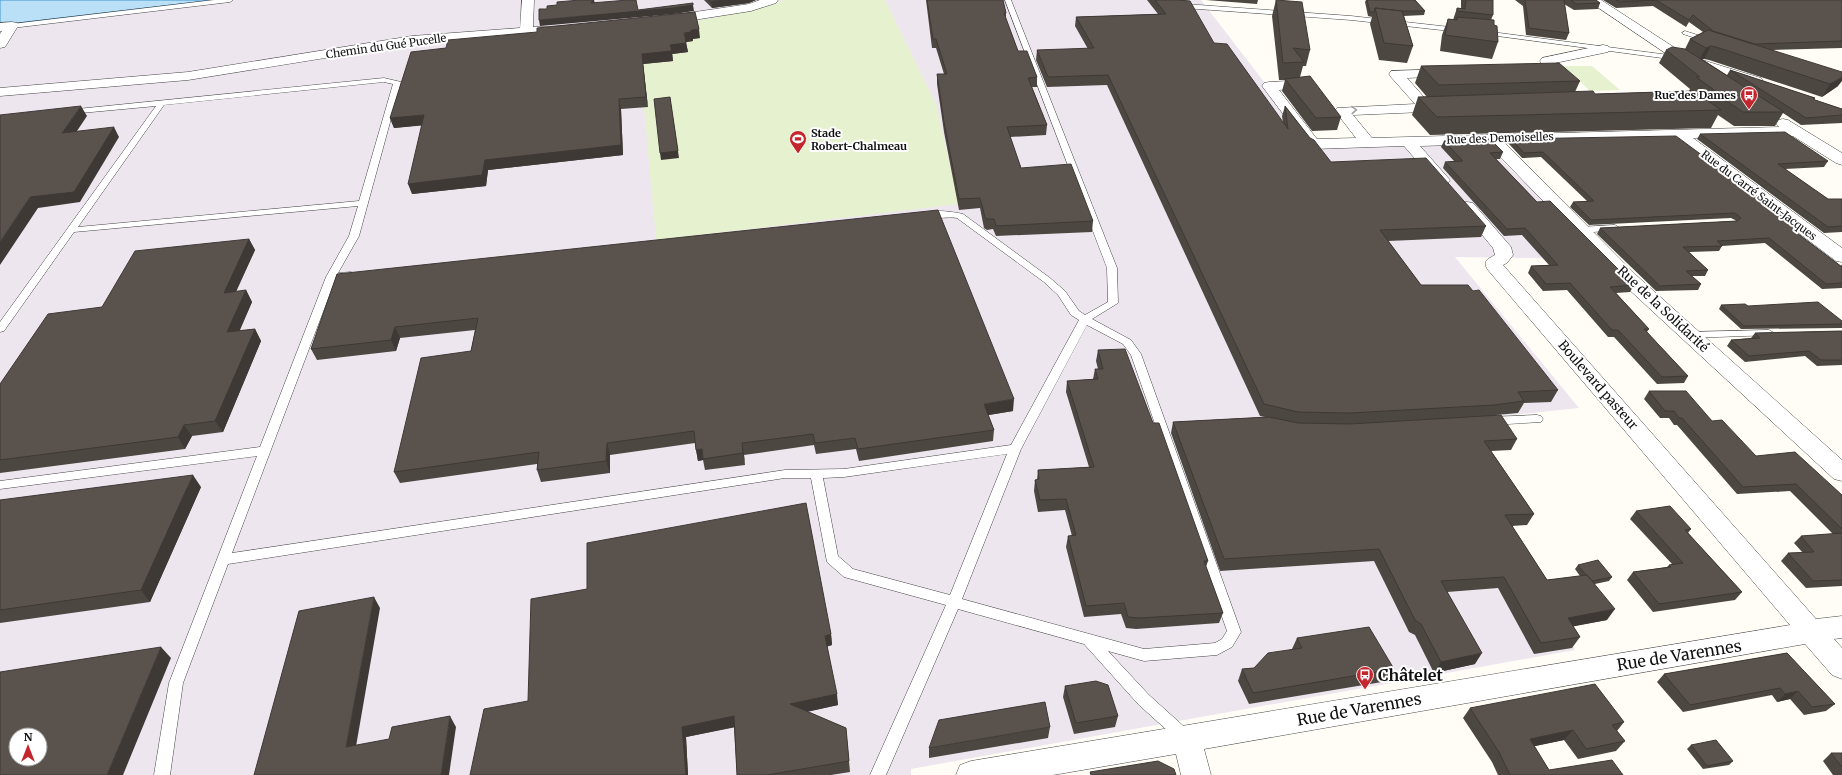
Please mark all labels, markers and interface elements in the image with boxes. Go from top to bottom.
street label: Chemin du Gué Pucelle [325,31,447,61]
bus stop icon: Rue des Dames [1739,85,1759,110]
place label: Rue des Dames [1654,88,1736,102]
one-way arrow [1351,106,1357,114]
place label: Stade Robert-Chalmeau [811,126,907,153]
sports icon: Stade Robert-Chalmeau [788,129,808,154]
street label: Rue des Demoiselles [1446,129,1554,147]
street label: Rue du Carré Saint-Jacques [1698,147,1820,243]
street label: Rue de la Solidarité [1614,262,1712,356]
street label: Boulevard pasteur [1554,337,1642,433]
street label: Rue de Varennes [1615,635,1743,675]
bus stop icon: Châtelet [1355,665,1375,690]
place label: Châtelet [1378,665,1443,685]
street label: Rue de Varennes [1295,688,1423,730]
north arrow [8,727,48,767]
text: N [24,730,33,744]

